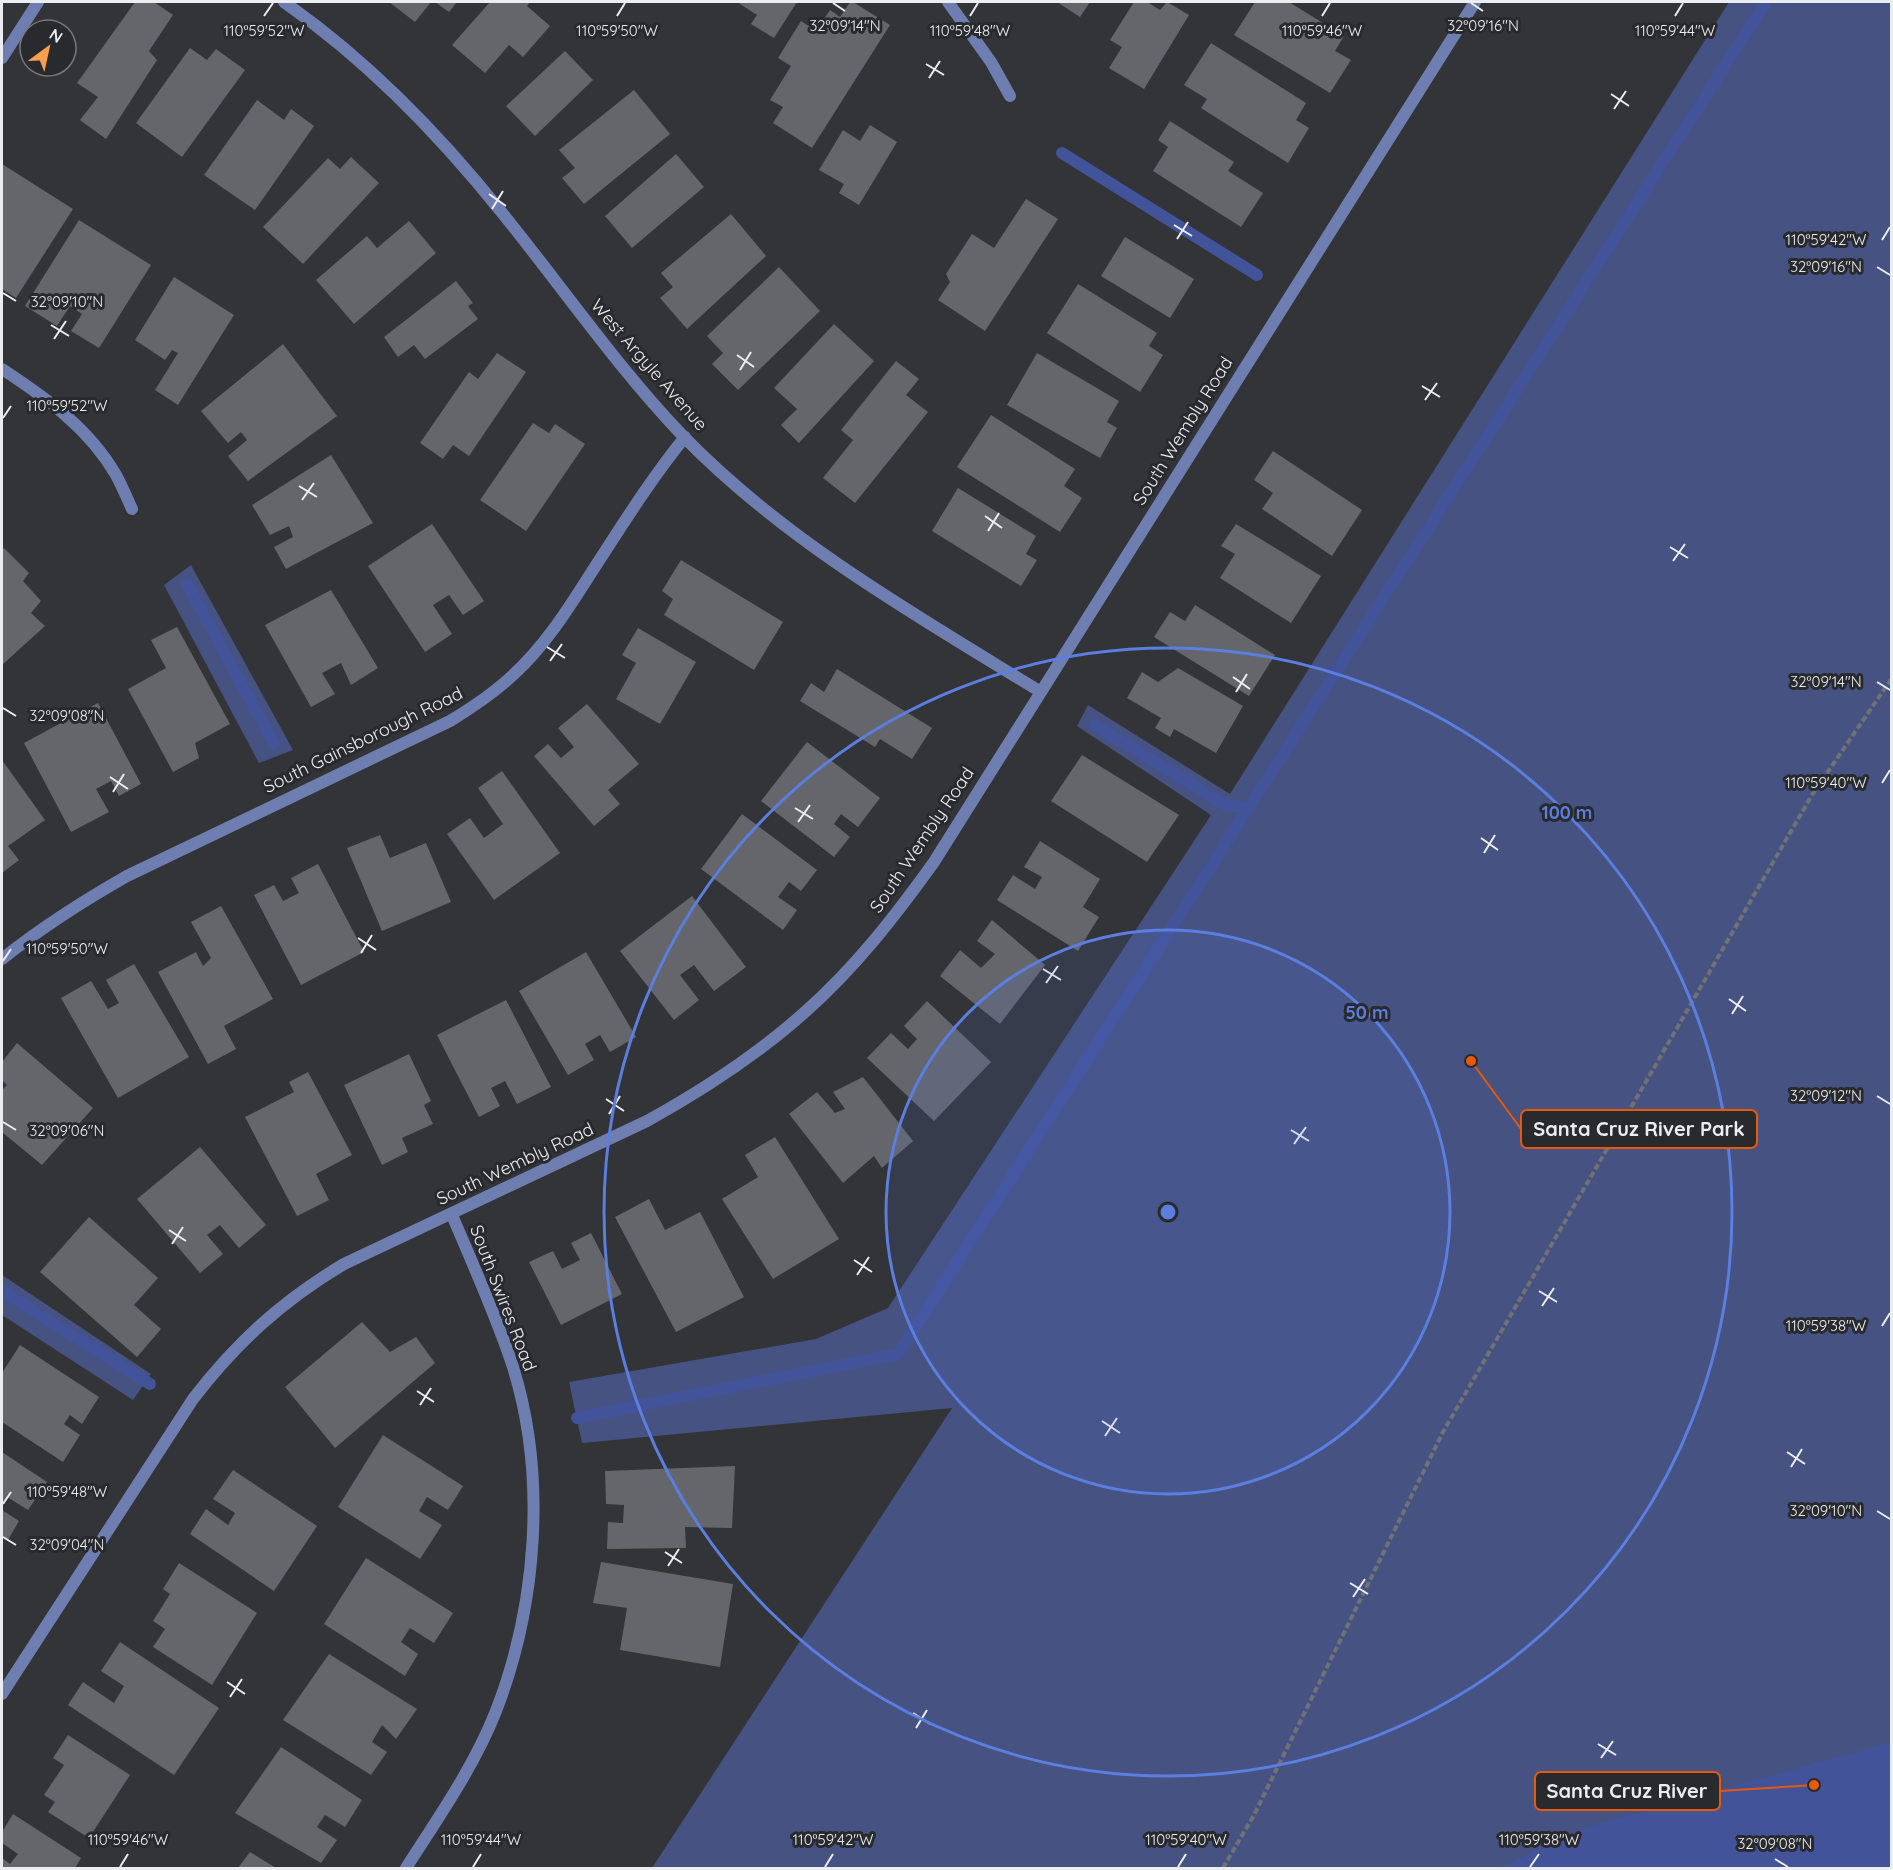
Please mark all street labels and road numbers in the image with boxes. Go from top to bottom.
street label: West Argyle Avenue [586,294,713,435]
street label: South Wembly Road [1128,352,1238,509]
street label: South Gainsborough Road [259,681,466,798]
street label: South Wembly Road [864,763,979,917]
street label: South Wembly Road [433,1117,597,1210]
street label: South Swires Road [465,1221,542,1374]

